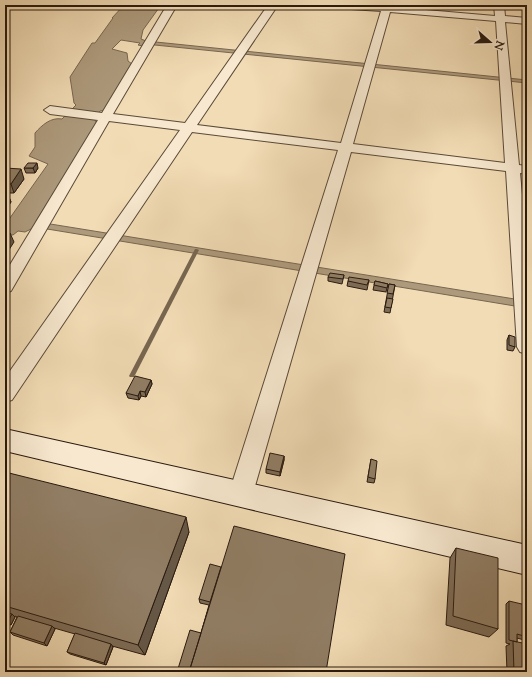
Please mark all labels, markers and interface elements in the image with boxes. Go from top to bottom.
north arrow [470,22,510,62]
text: N [489,37,508,52]

